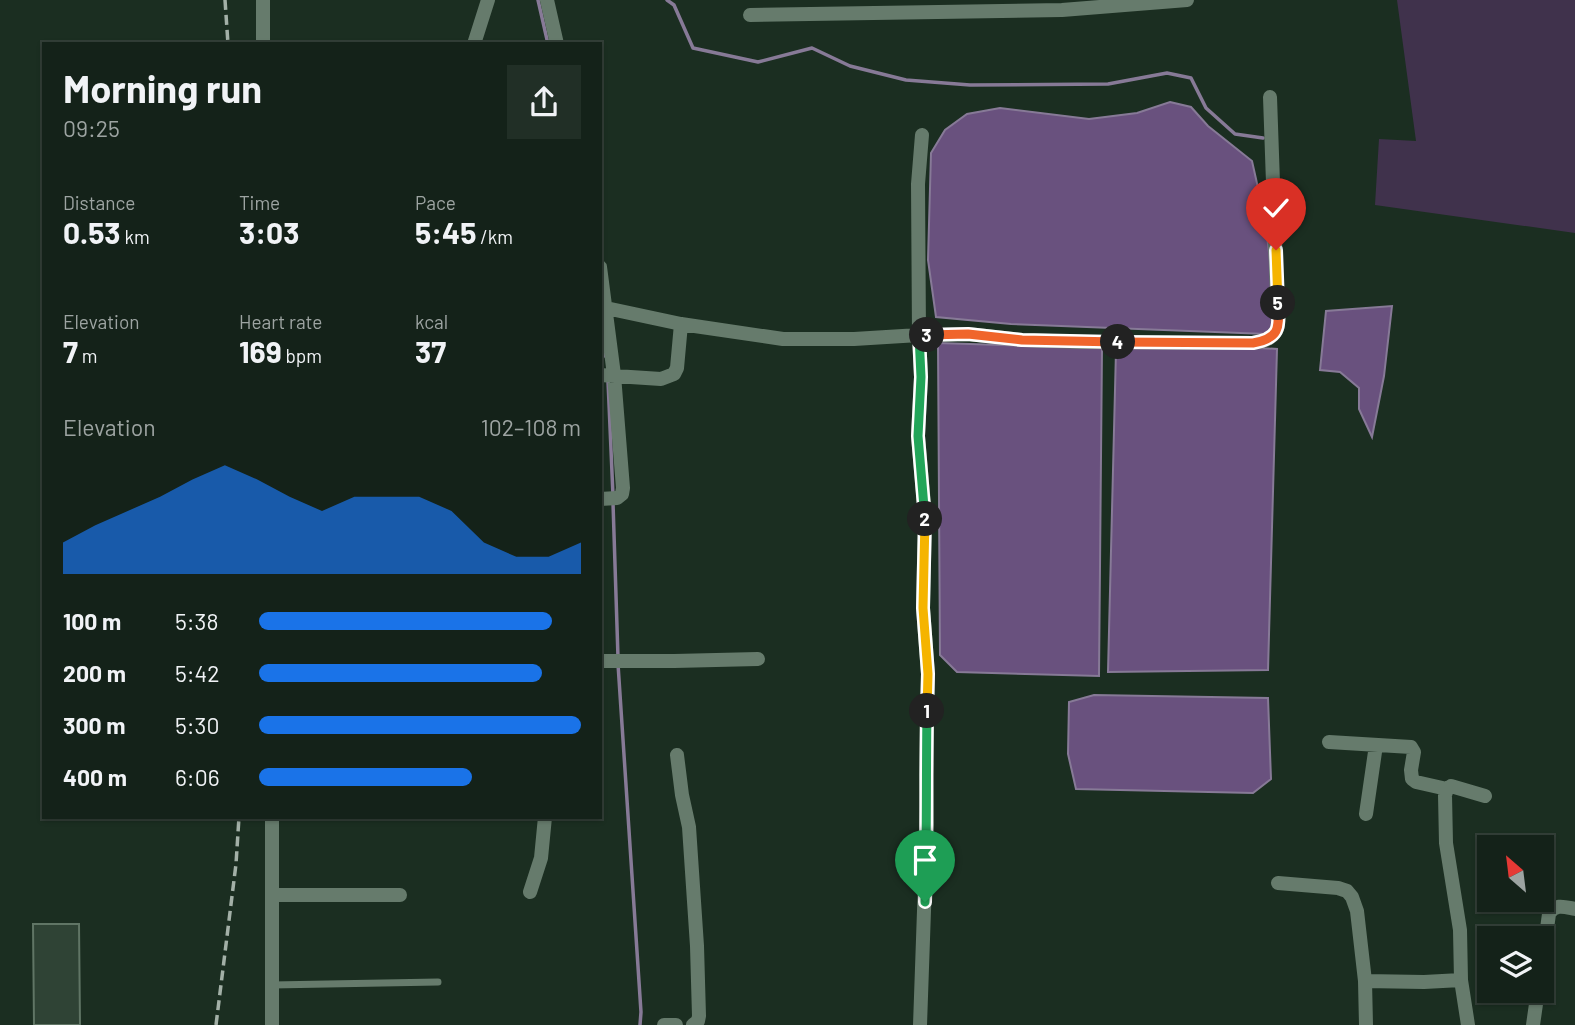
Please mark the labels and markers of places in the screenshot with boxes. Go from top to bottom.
pin [1246,178,1306,250]
pin: 5 [1260,286,1296,320]
pin: 3 [909,318,944,352]
pin: 4 [1100,324,1136,360]
pin: 2 [908,502,942,536]
pin: 1 [909,694,944,728]
pin [895,830,955,902]

